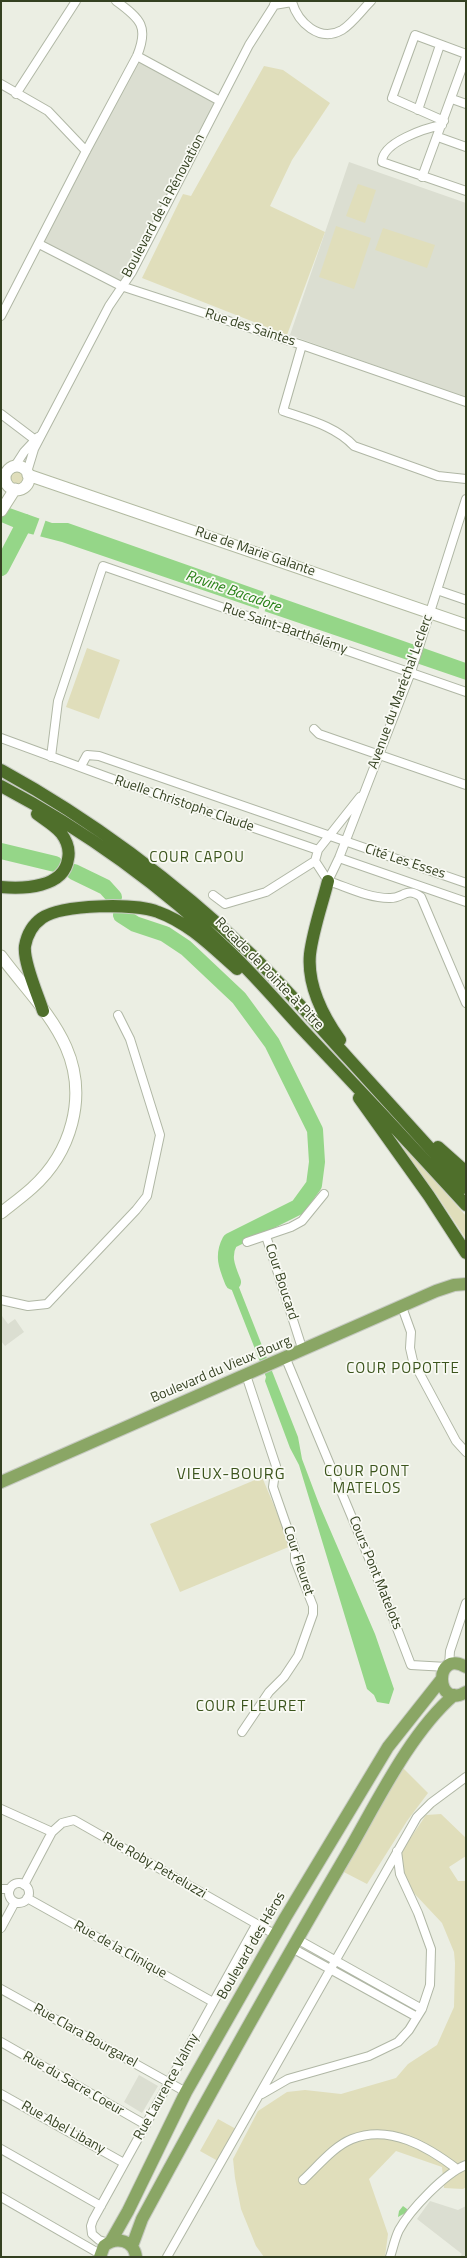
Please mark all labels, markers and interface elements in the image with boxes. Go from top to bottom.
street label: Boulevard de la Rénovation [119,131,209,281]
street label: Rue des Saintes [203,306,297,350]
street label: Rue de Marie Galante [193,524,317,580]
water label: Ravine Bacadore [183,567,283,617]
street label: Rue Saint-Barthélémy [220,600,350,658]
street label: Avenue du Maréchal Leclerc [365,612,437,772]
street label: Ruelle Christophe Claude [112,772,256,836]
street label: Cité Les Esses [363,841,447,883]
district label: COUR CAPOU [149,849,245,867]
street label: Rocade de Pointe-à-Pitre [211,914,327,1034]
street label: Cour Boucard [261,1242,301,1322]
street label: Boulevard du Vieux Bourg [148,1333,294,1407]
district label: COUR POPOTTE [346,1360,460,1378]
district label: COUR PONT MATELOS [324,1463,410,1498]
district label: VIEUX-BOURG [176,1465,286,1485]
street label: Cours Pont Matelots [345,1514,405,1632]
street label: Cour Fleuret [279,1524,317,1598]
district label: COUR FLEURET [196,1698,306,1716]
street label: Rue Roby Petreluzzi [99,1829,209,1903]
street label: Boulevard des Héros [214,1889,290,2003]
street label: Rue de la Clinique [71,1918,169,1982]
street label: Rue Clara Bourgarel [30,2000,140,2072]
street label: Rue Laurence Valmy [131,2031,203,2143]
street label: Rue du Sacre Coeur [19,2048,127,2120]
street label: Rue Abel Libany [18,2098,108,2158]

